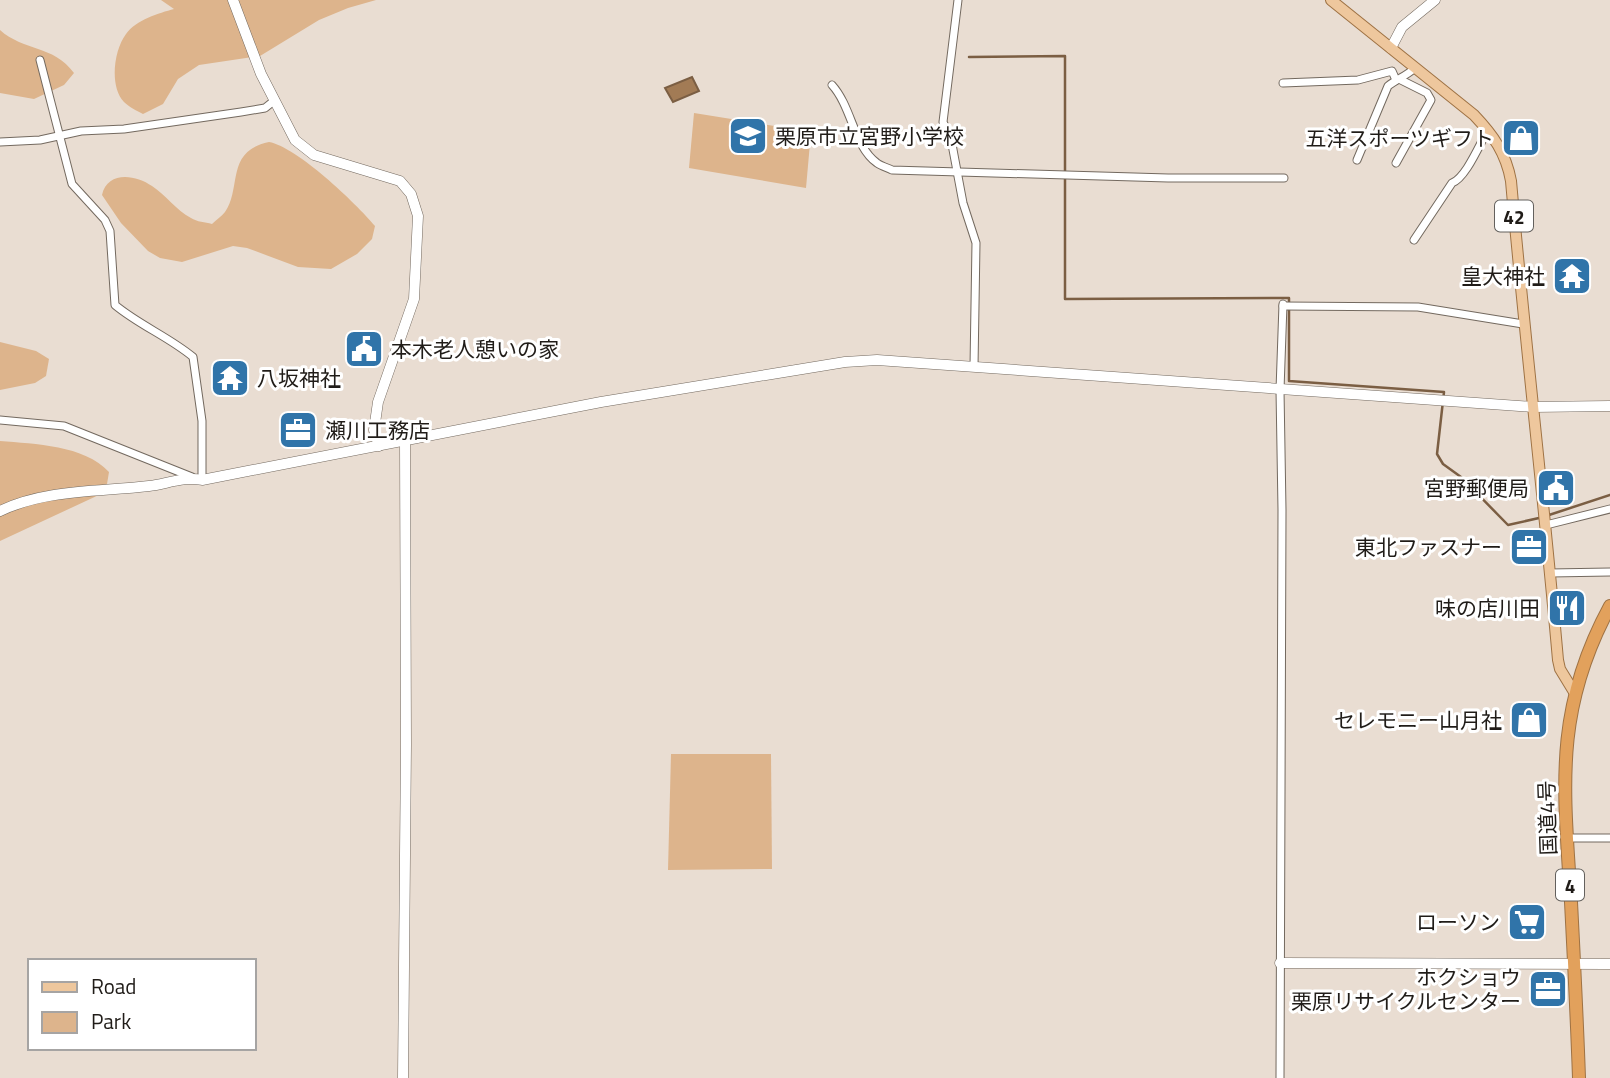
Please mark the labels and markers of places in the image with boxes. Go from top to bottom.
school or university icon: 栗原市立宮野小学校 [727,115,769,157]
shop icon: 五洋スポーツギフト [1500,117,1542,159]
place label: 栗原市立宮野小学校 [775,120,964,152]
place label: 五洋スポーツギフト [1305,122,1494,154]
temple icon: 皇大神社 [1551,255,1593,297]
place label: 皇大神社 [1461,260,1545,292]
public building icon: 本木老人憩いの家 [343,328,385,370]
place label: 本木老人憩いの家 [391,333,559,365]
temple icon: 八坂神社 [209,357,251,399]
place label: 八坂神社 [257,362,341,394]
office icon: 瀬川工務店 [277,409,319,451]
place label: 瀬川工務店 [325,414,430,446]
public building icon: 宮野郵便局 [1535,467,1577,509]
place label: 宮野郵便局 [1424,472,1529,504]
office icon: 東北ファスナー [1508,526,1550,568]
place label: 東北ファスナー [1355,531,1502,563]
restaurant icon: 味の店川田 [1546,587,1588,629]
place label: 味の店川田 [1435,592,1540,624]
shop icon: セレモニー山月社 [1508,699,1550,741]
place label: セレモニー山月社 [1334,704,1502,736]
supermarket icon: ローソン [1506,901,1548,943]
place label: ローソン [1416,906,1500,938]
place label: ホクショウ 栗原リサイクルセンター [1291,961,1521,1017]
office icon: ホクショウ 栗原リサイクルセンター [1527,968,1569,1010]

